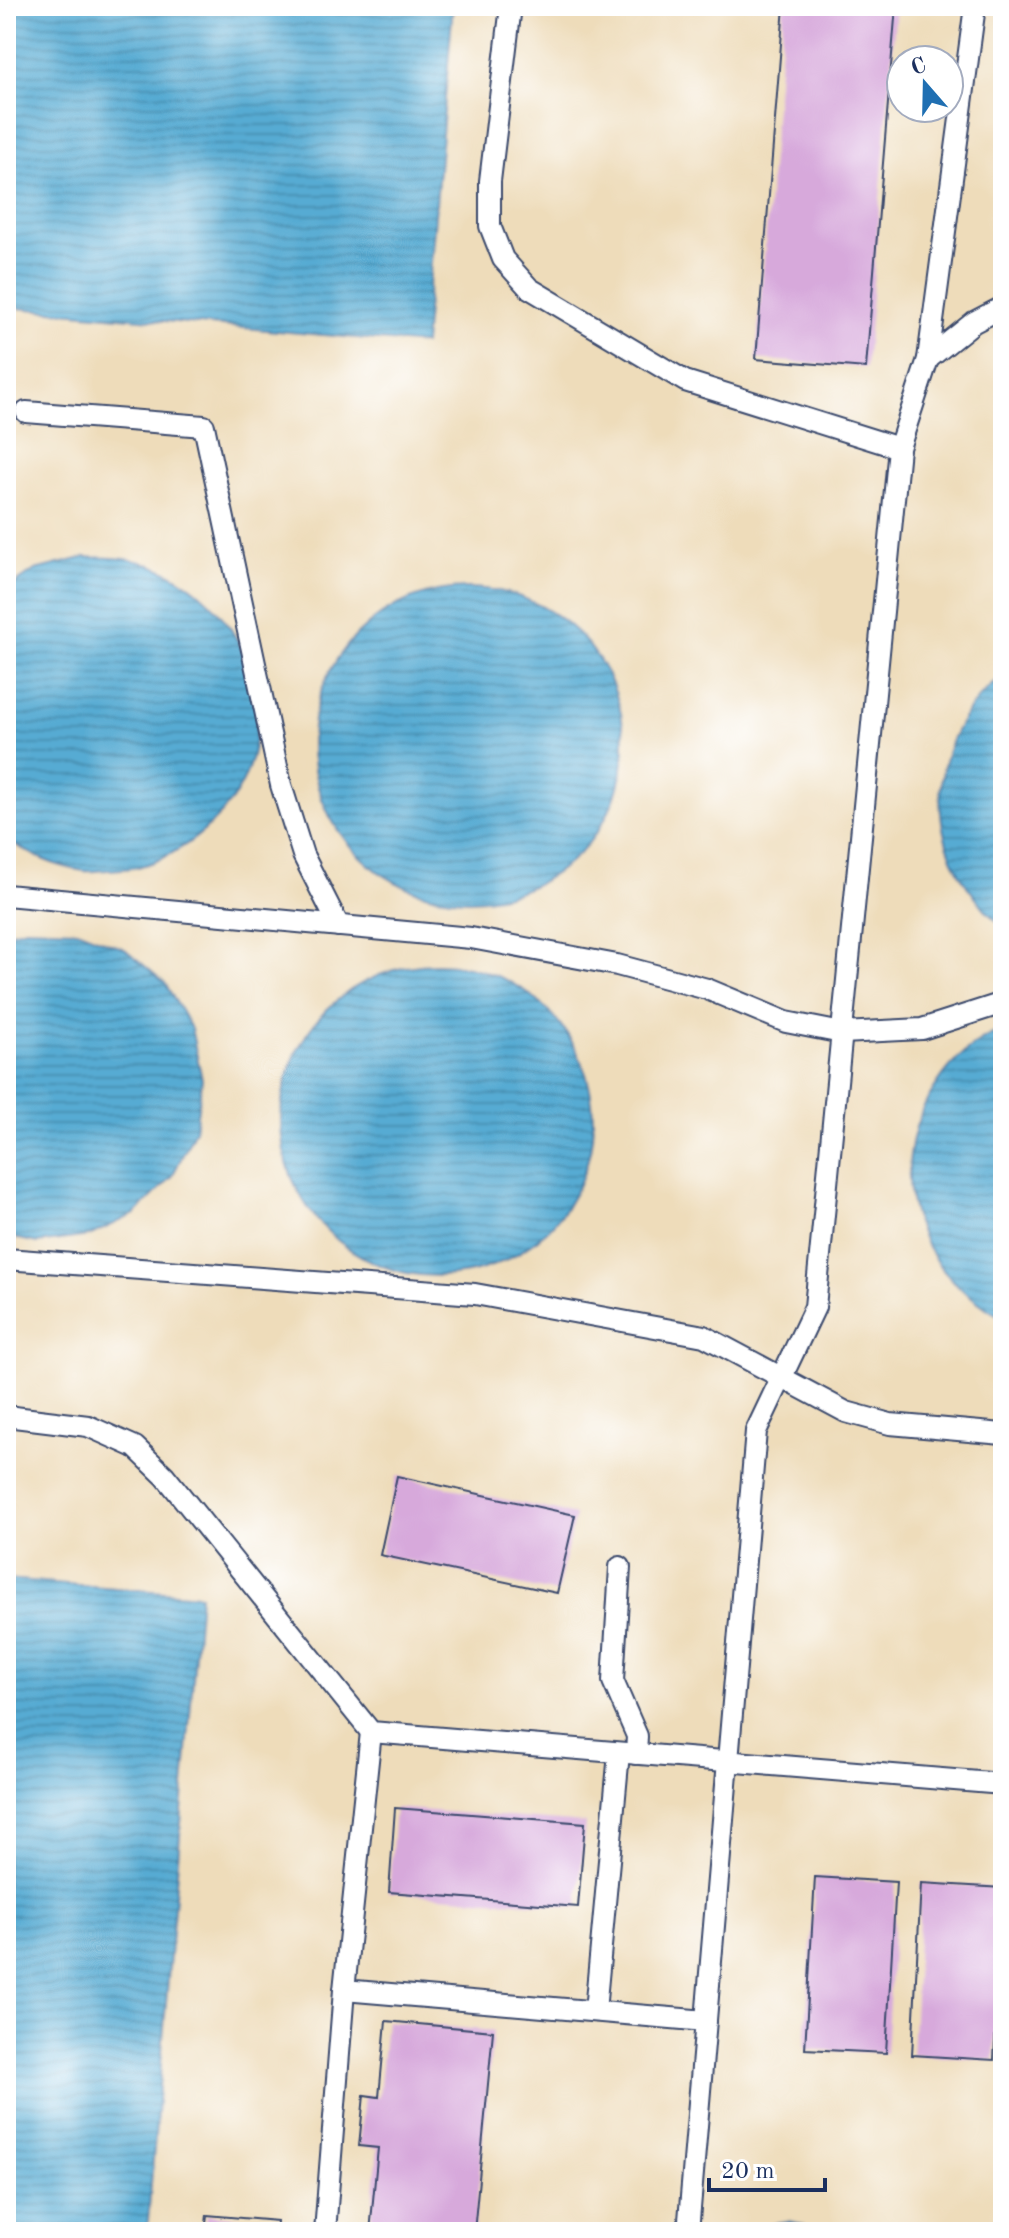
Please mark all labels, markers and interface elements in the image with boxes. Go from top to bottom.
north arrow [885,44,965,124]
text: С [908,54,929,80]
scale bar [709,2142,825,2192]
text: 20 m [721,2160,775,2184]

